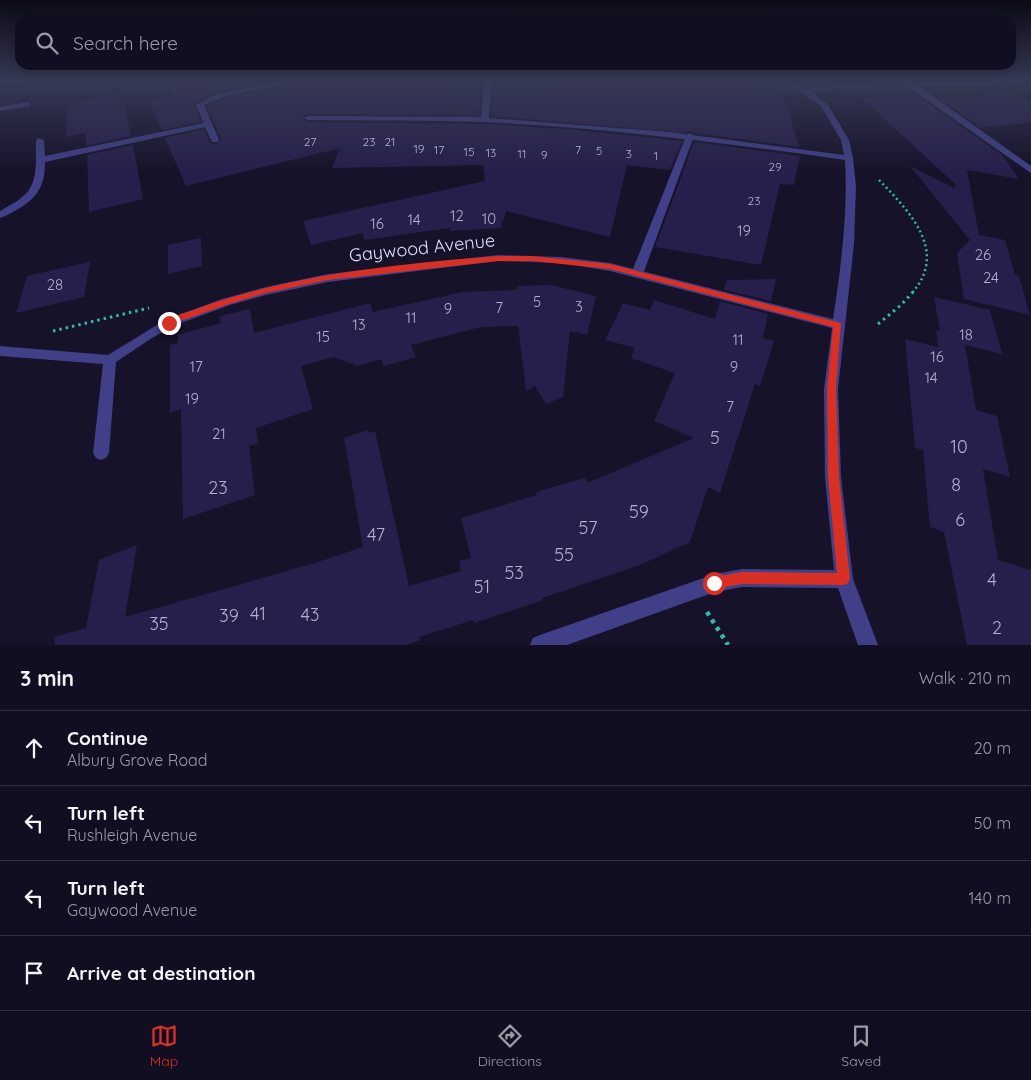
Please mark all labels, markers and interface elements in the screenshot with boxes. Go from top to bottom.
search box [15,15,1016,70]
icon: search [33,29,61,57]
text: Search here [73,31,178,55]
house number: 27 [304,134,316,149]
house number: 23 [363,134,375,149]
house number: 21 [384,134,396,149]
house number: 19 [413,141,425,156]
house number: 17 [434,142,444,157]
house number: 7 [575,142,581,157]
house number: 5 [596,143,602,158]
house number: 15 [464,144,474,159]
house number: 13 [486,145,496,160]
house number: 11 [518,146,526,161]
house number: 3 [626,146,632,161]
house number: 9 [541,147,548,162]
house number: 1 [654,148,658,163]
house number: 29 [768,159,782,174]
house number: 23 [748,193,760,208]
house number: 12 [450,206,464,225]
house number: 10 [482,209,496,228]
house number: 14 [407,210,421,229]
house number: 16 [370,214,384,233]
house number: 19 [737,221,751,240]
street label: Gaywood Avenue [348,228,496,267]
house number: 26 [975,245,991,264]
house number: 24 [983,268,999,287]
house number: 28 [47,275,63,294]
house number: 5 [533,292,541,311]
house number: 3 [575,297,583,316]
house number: 7 [495,298,503,317]
house number: 9 [444,299,452,318]
house number: 11 [405,308,417,327]
route end [158,312,181,335]
house number: 13 [352,315,366,334]
house number: 18 [959,325,973,344]
house number: 15 [316,327,330,346]
house number: 11 [732,330,744,349]
house number: 16 [930,347,944,366]
house number: 17 [189,357,203,376]
house number: 9 [730,357,738,376]
house number: 14 [924,368,938,387]
house number: 19 [185,389,199,408]
house number: 7 [726,397,734,416]
house number: 21 [212,424,226,443]
house number: 5 [710,426,720,449]
house number: 10 [950,435,968,458]
house number: 8 [951,473,961,496]
house number: 23 [208,476,228,499]
house number: 59 [629,500,649,523]
house number: 6 [955,508,965,531]
house number: 57 [578,516,598,539]
house number: 47 [367,523,385,546]
house number: 55 [554,543,574,566]
house number: 53 [504,561,524,584]
house number: 4 [987,568,997,591]
route start [703,572,726,595]
house number: 51 [474,575,490,598]
house number: 41 [250,602,266,625]
house number: 43 [301,603,319,626]
house number: 39 [219,604,239,627]
house number: 35 [149,612,169,635]
house number: 2 [992,616,1002,639]
text: 3 min [20,665,74,691]
text: Walk · 210 m [919,668,1011,688]
text: Continue [67,726,148,750]
icon: ahead [20,734,48,762]
text: 20 m [974,738,1011,758]
text: Albury Grove Road [67,750,207,770]
text: Turn left [67,801,145,825]
icon: left [20,809,48,837]
text: 50 m [974,813,1011,833]
text: Rushleigh Avenue [67,825,197,845]
text: Turn left [67,876,145,900]
icon: left [20,884,48,912]
text: 140 m [968,888,1011,908]
text: Gaywood Avenue [67,900,197,920]
icon: arrive [20,959,48,987]
text: Arrive at destination [67,961,256,985]
tab: Map [150,1022,178,1070]
tab: Directions [478,1022,542,1070]
tab: Saved [841,1022,881,1070]

